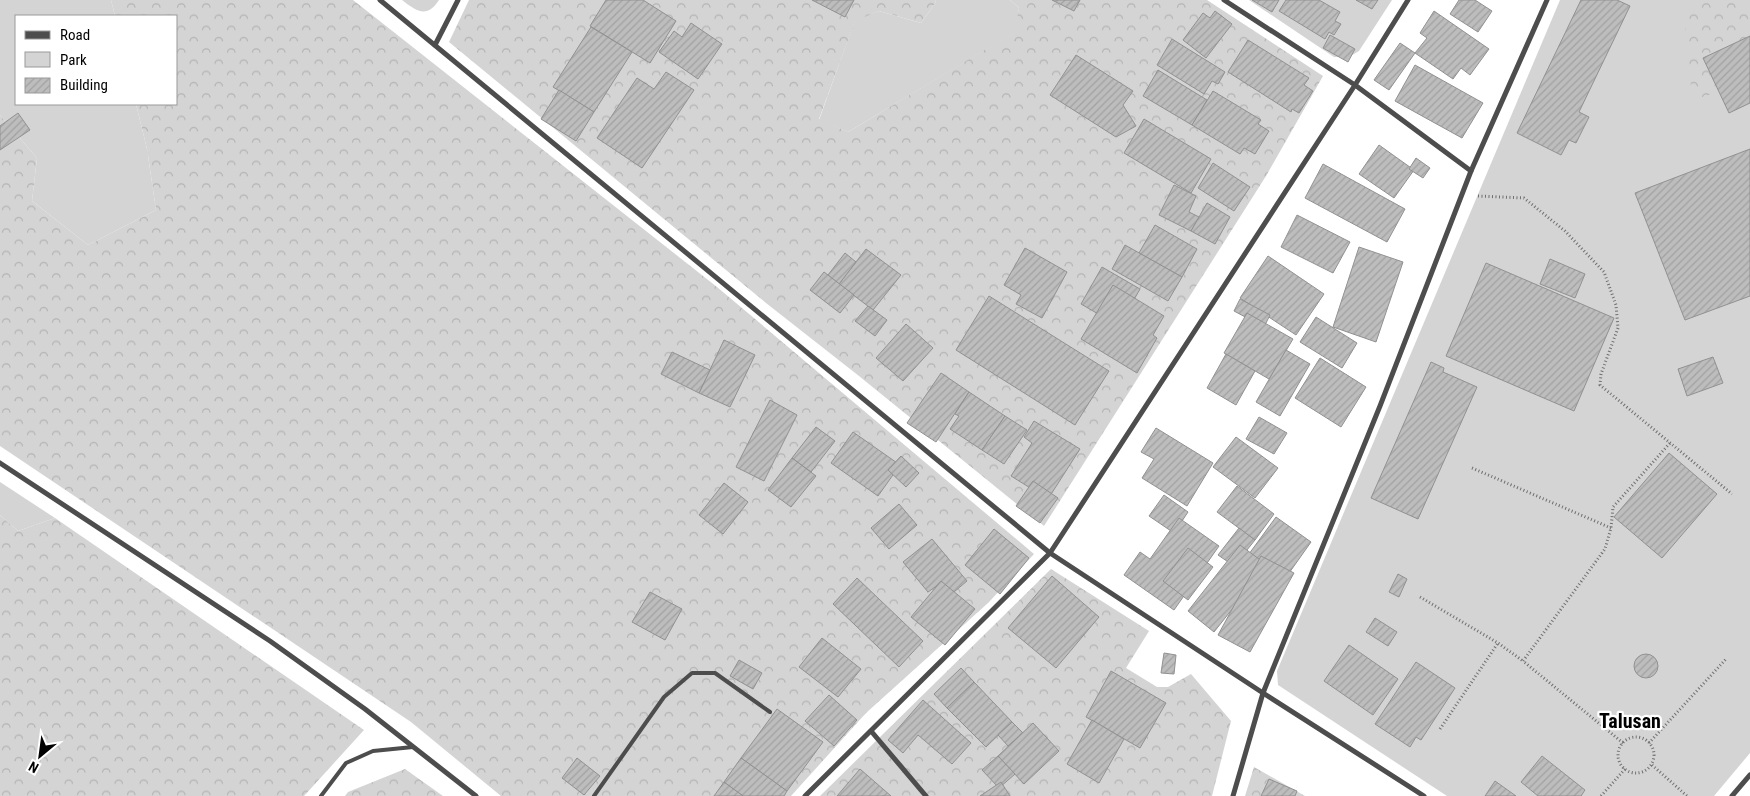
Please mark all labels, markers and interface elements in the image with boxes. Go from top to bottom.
legend [15,15,178,105]
text: Road [60,26,90,44]
text: Park [60,51,87,69]
text: Building [60,76,108,94]
district label: Talusan [1599,709,1661,733]
north arrow [15,731,65,781]
text: N [26,758,41,776]

